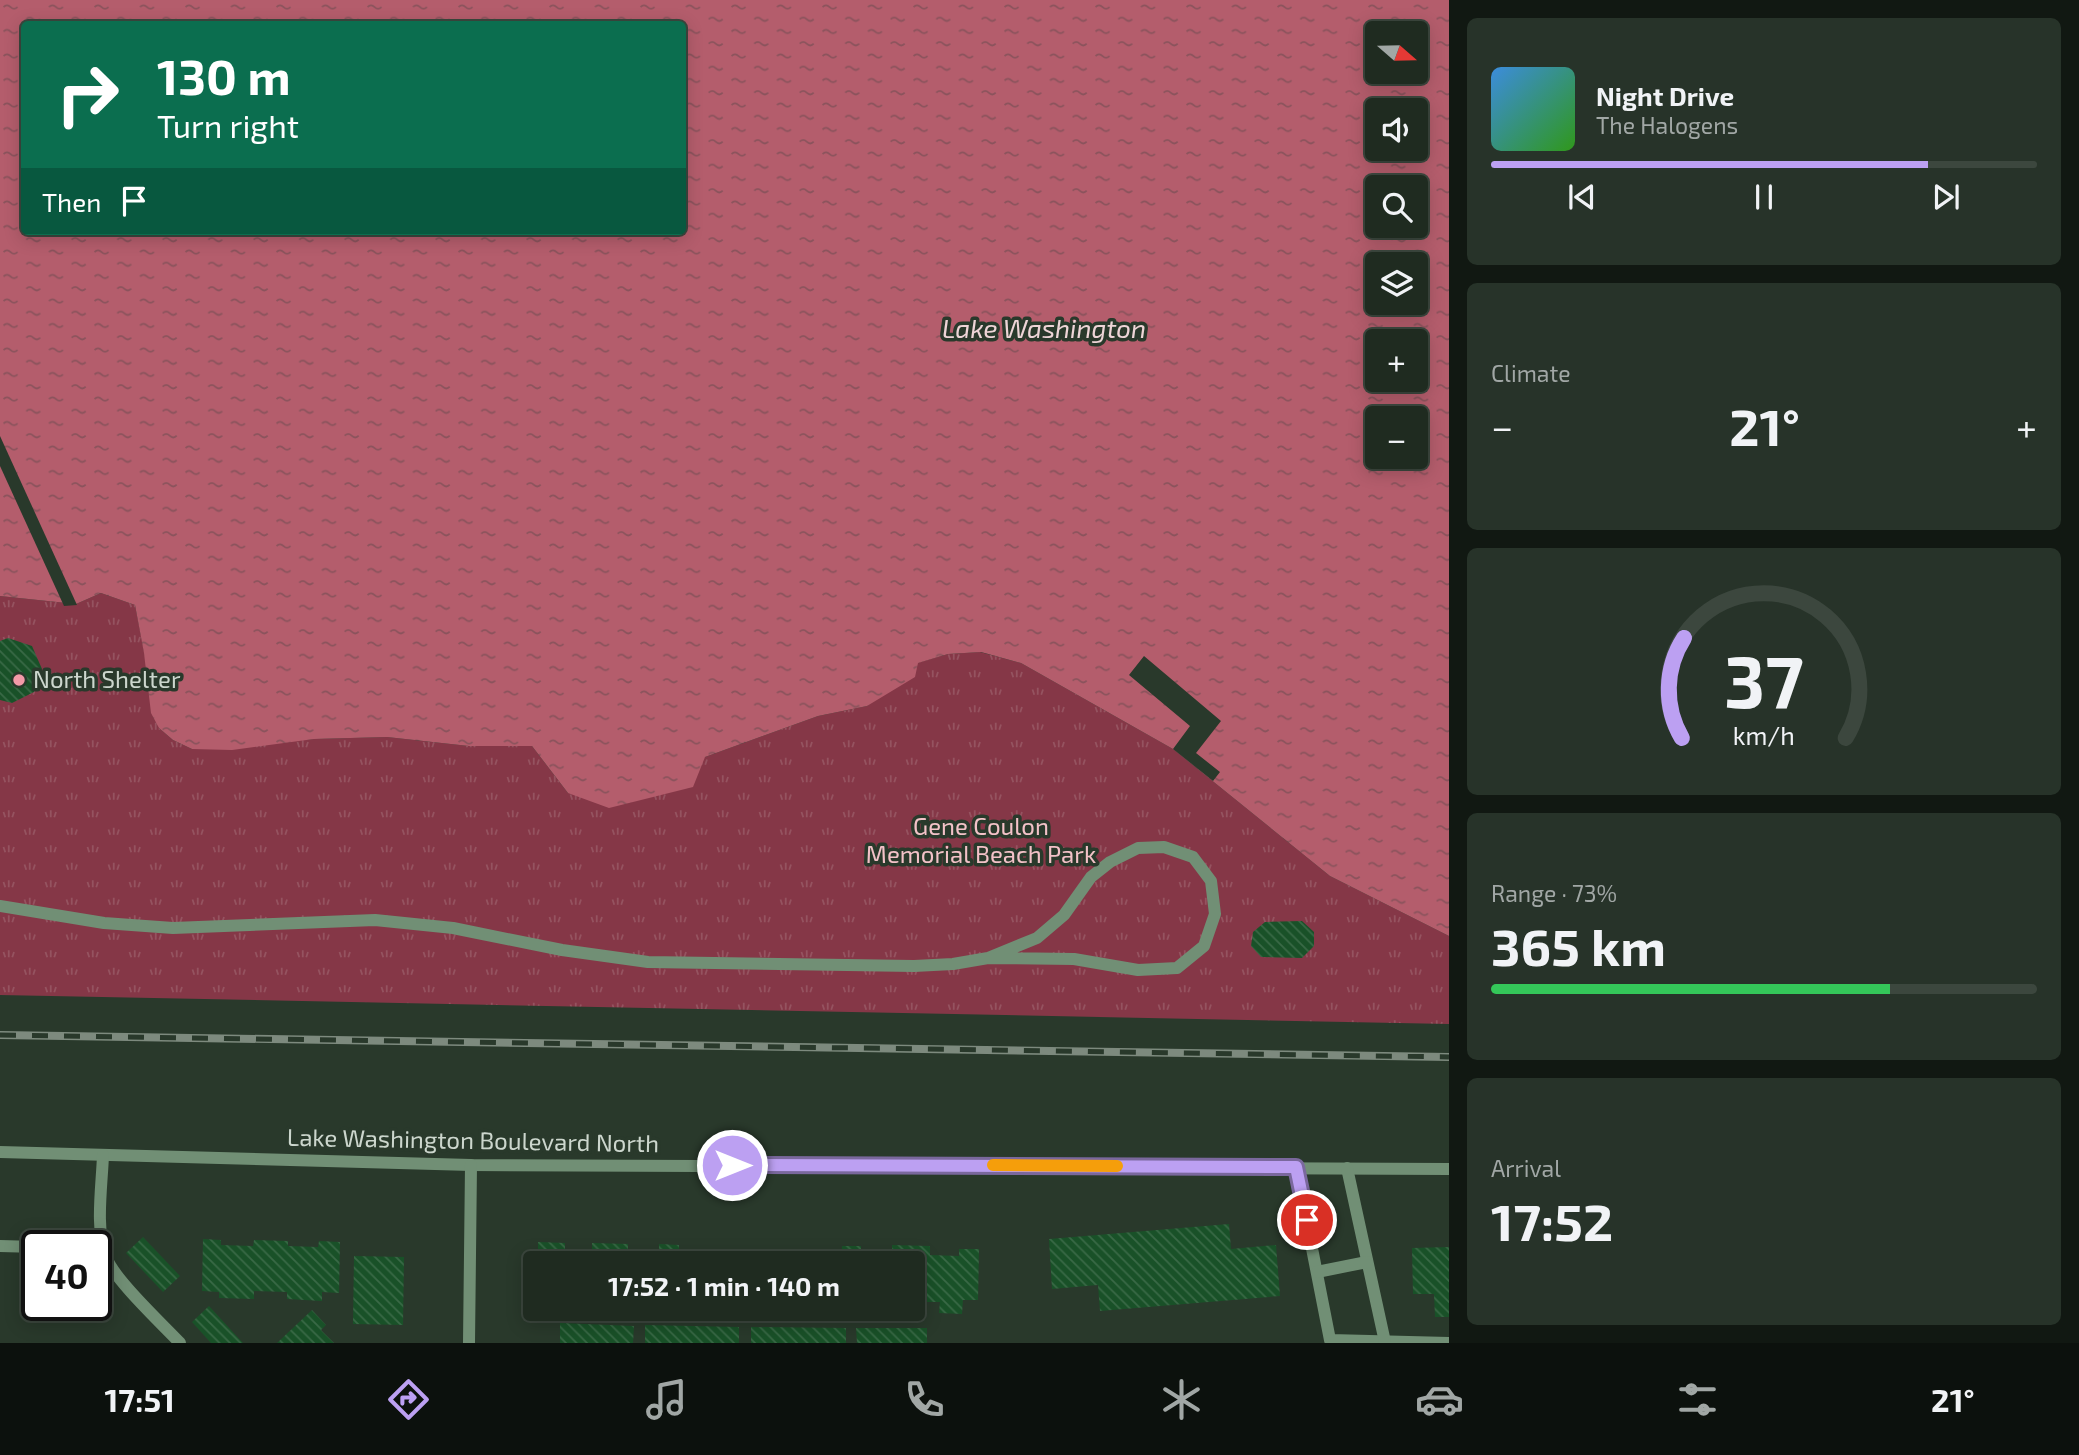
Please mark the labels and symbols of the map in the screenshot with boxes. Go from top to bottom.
north arrow [1365,21,1428,84]
water label: Lake Washington [942,312,1146,343]
place label: North Shelter [33,664,181,693]
marker: North Shelter [11,672,27,688]
park label: Gene Coulon Memorial Beach Park [866,811,1096,868]
street label: Lake Washington Boulevard North [287,1122,659,1157]
position arrow [695,1128,769,1202]
pin [1277,1190,1337,1250]
speed limit sign: 40 [21,1230,112,1321]

